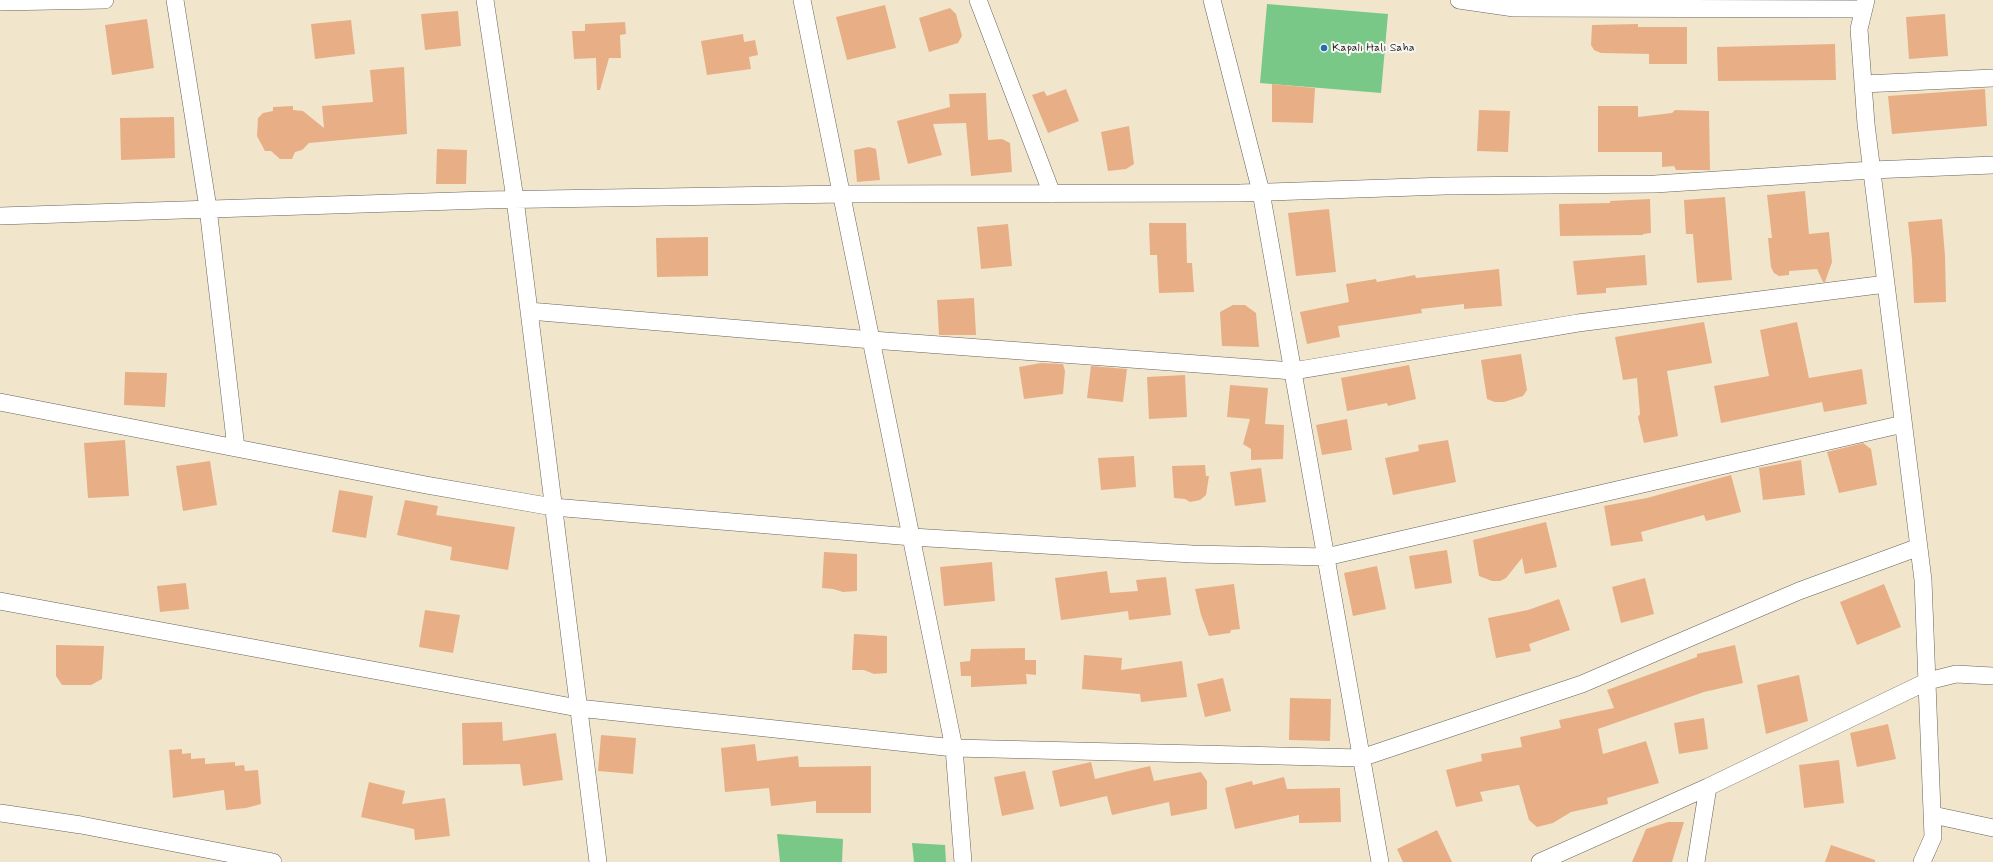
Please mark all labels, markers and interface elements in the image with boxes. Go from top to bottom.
place label: Kapalı Halı Saha [1332,41,1415,55]
marker: Kapalı Halı Saha [1319,43,1329,53]

